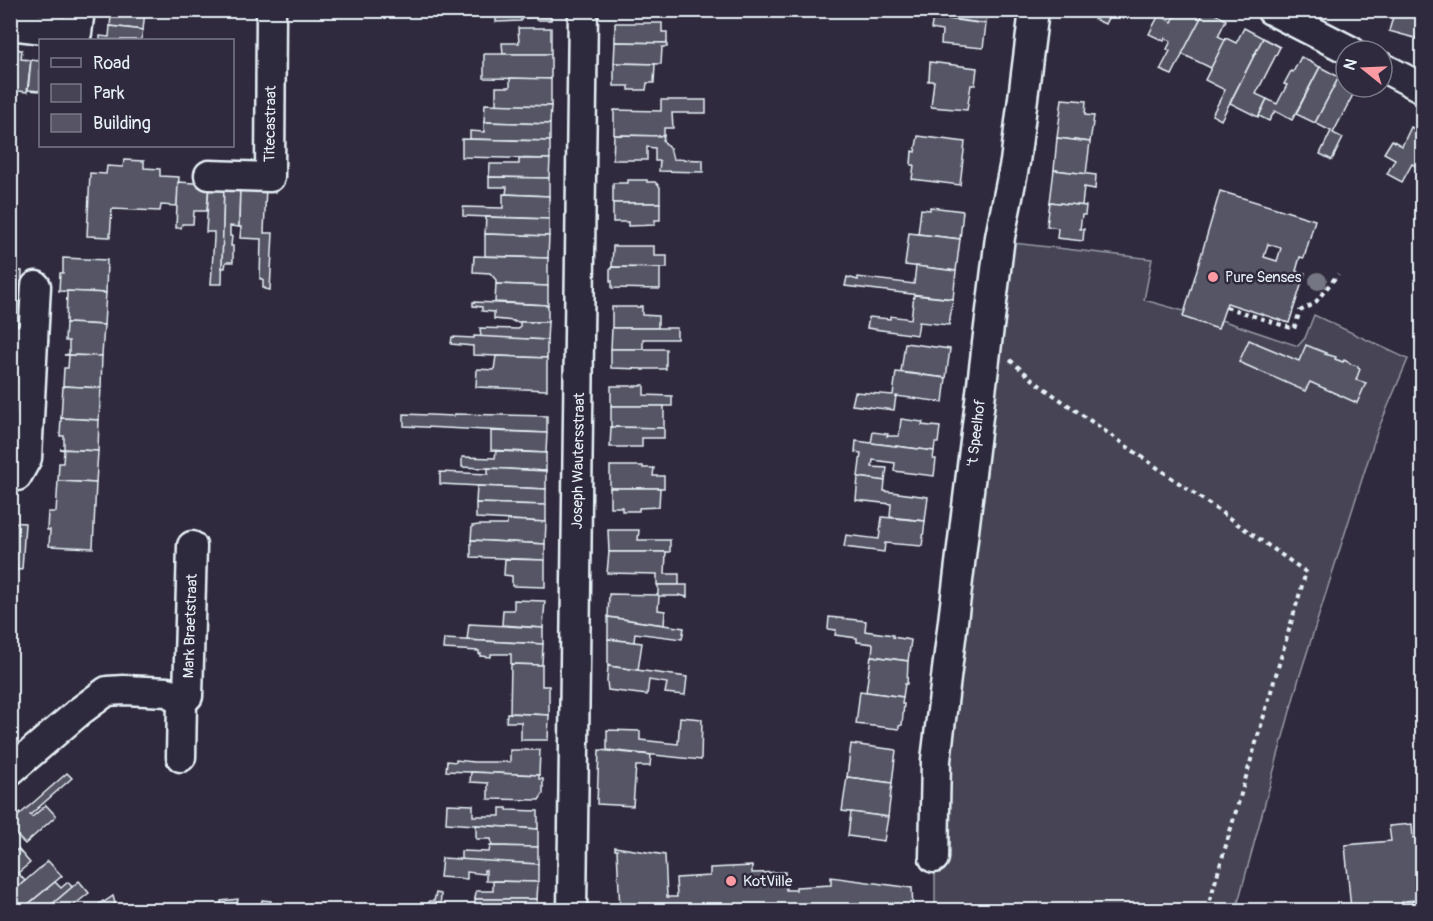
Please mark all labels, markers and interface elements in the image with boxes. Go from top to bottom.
legend [39,39,234,147]
north arrow [1334,39,1394,99]
text: Road [93,52,130,75]
text: N [1340,56,1362,73]
text: Park [93,82,125,105]
street label: Titecastraat [260,85,281,163]
text: Building [93,112,151,135]
place label: Pure Senses [1225,268,1302,287]
marker: Pure Senses [1206,270,1220,284]
street label: Joseph Wautersstraat [568,391,589,530]
street label: 't Speelhof [963,398,990,468]
street label: Mark Braetstraat [179,572,202,679]
place label: KotVille [743,872,793,891]
marker: KotVille [724,874,738,888]

